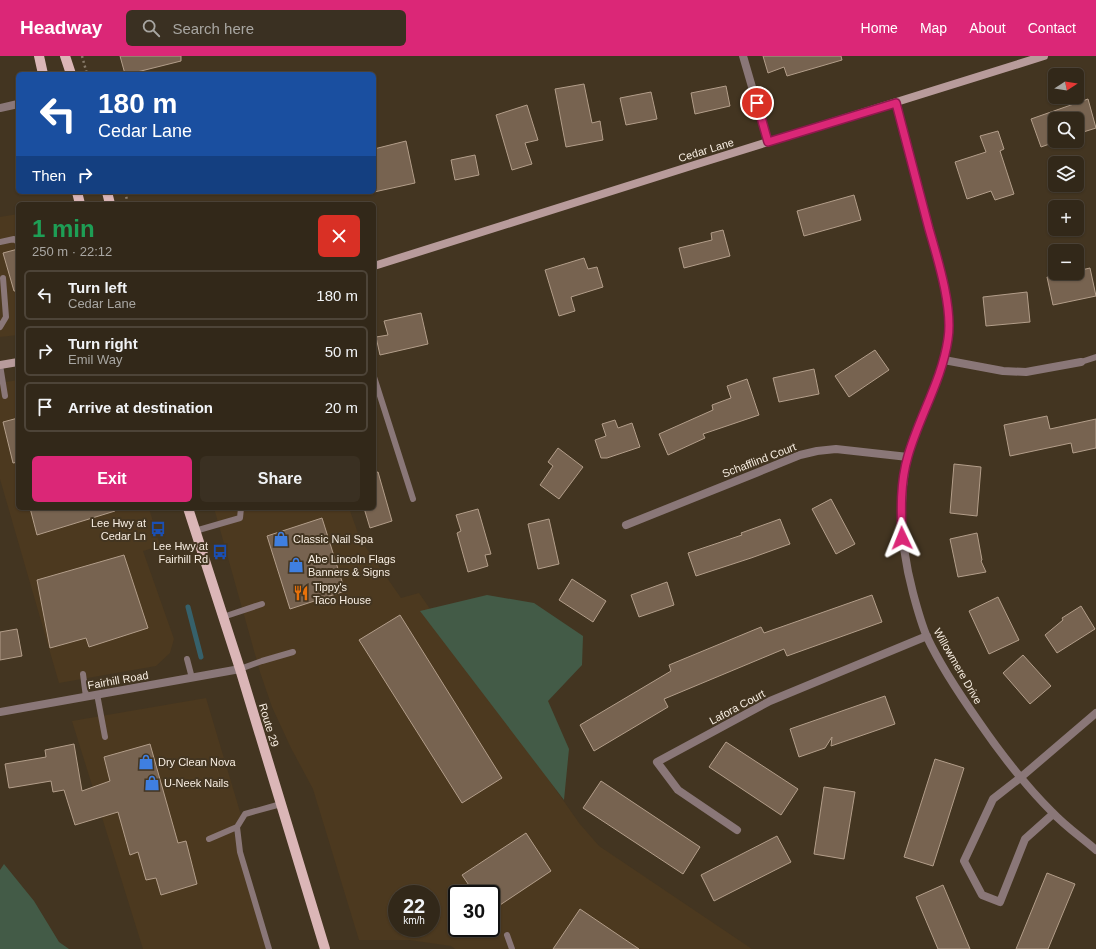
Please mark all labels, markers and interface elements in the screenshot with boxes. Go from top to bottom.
search box [126,10,406,46]
text: Headway [20,17,102,38]
icon: search [140,17,162,39]
text: Search here [172,20,254,37]
text: Home [861,20,898,36]
text: Map [920,20,947,36]
text: About [969,20,1006,36]
text: Contact [1028,20,1076,36]
north arrow [1048,68,1084,104]
map controls [1048,68,1084,280]
pin [740,86,774,120]
icon: left [32,88,84,140]
text: 180 m [98,88,177,119]
icon: arrive [746,92,768,114]
button: search [1048,112,1084,148]
text: Cedar Lane [98,121,192,141]
street label: Cedar Lane [677,136,735,164]
button: layers [1048,156,1084,192]
icon: right [74,164,96,186]
text: Then [32,167,66,184]
button: + [1048,200,1084,236]
text: 1 min [32,215,95,242]
button: close [318,215,360,257]
text: 250 m · 22:12 [32,244,112,259]
button: − [1048,244,1084,280]
text: Turn left [68,279,127,296]
icon: left [34,284,56,306]
text: 180 m [316,287,358,304]
text: Cedar Lane [68,296,136,311]
text: Turn right [68,335,138,352]
icon: right [34,340,56,362]
text: 50 m [325,343,358,360]
text: Emil Way [68,352,122,367]
icon: arrive [34,396,56,418]
text: Arrive at destination [68,399,213,416]
text: 20 m [325,399,358,416]
street label: Schafflind Court [720,440,798,480]
button: Exit [32,456,192,502]
button: Share [200,456,360,502]
place label: Lee Hwy at Cedar Ln [91,517,146,542]
position arrow [881,517,923,559]
bus stop icon: Lee Hwy at Cedar Ln [149,520,167,538]
shop icon: Classic Nail Spa [272,530,290,548]
place label: Classic Nail Spa [293,533,374,545]
place label: Lee Hwy at Fairhill Rd [153,540,208,565]
bus stop icon: Lee Hwy at Fairhill Rd [211,543,229,561]
place label: Abe Lincoln Flags Banners & Signs [308,553,396,578]
shop icon: Abe Lincoln Flags Banners & Signs [287,556,305,574]
place label: Tippy's Taco House [313,581,371,606]
restaurant icon: Tippy's Taco House [292,584,310,602]
street label: Willowmere Drive [931,626,985,706]
street label: Fairhill Road [87,669,149,691]
street label: Lafora Court [707,687,767,727]
street label: Route 29 [257,702,281,748]
shop icon: Dry Clean Nova [137,753,155,771]
place label: Dry Clean Nova [158,756,237,768]
shop icon: U-Neek Nails [143,774,161,792]
place label: U-Neek Nails [164,777,229,789]
speed limit sign: 30 [448,885,500,937]
text: 22 [403,895,425,917]
text: km/h [403,915,425,926]

